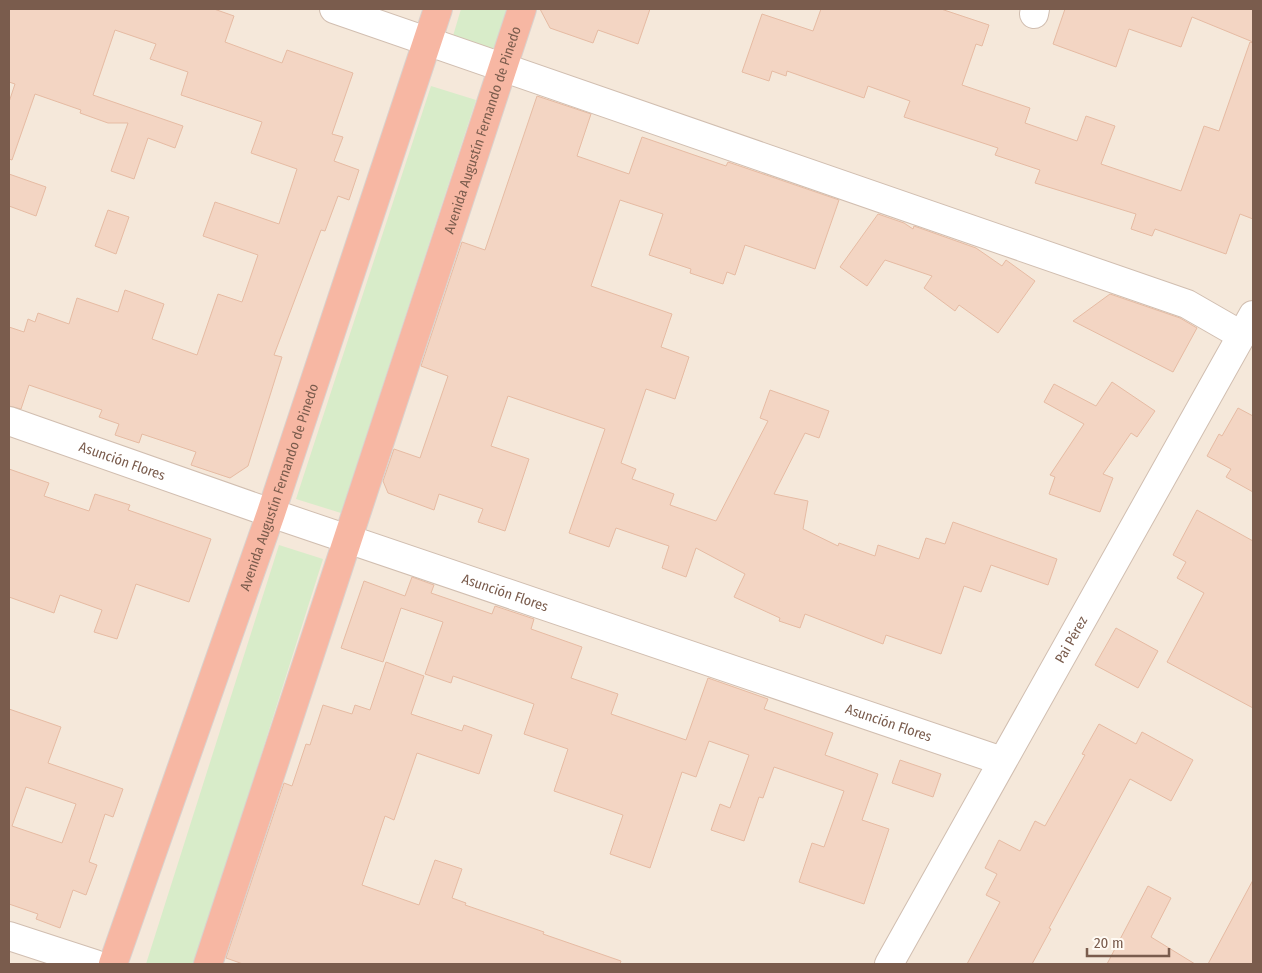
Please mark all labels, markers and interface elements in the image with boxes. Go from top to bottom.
street label: Avenida Augustín Fernando de Pinedo [440,24,524,236]
street label: Avenida Augustín Fernando de Pinedo [236,381,322,593]
street label: Asunción Flores [77,438,168,484]
street label: Asunción Flores [460,570,551,615]
street label: Pai Pérez [1051,613,1091,666]
street label: Asunción Flores [843,700,934,745]
scale bar [1087,926,1170,958]
text: 20 m [1094,934,1124,952]

